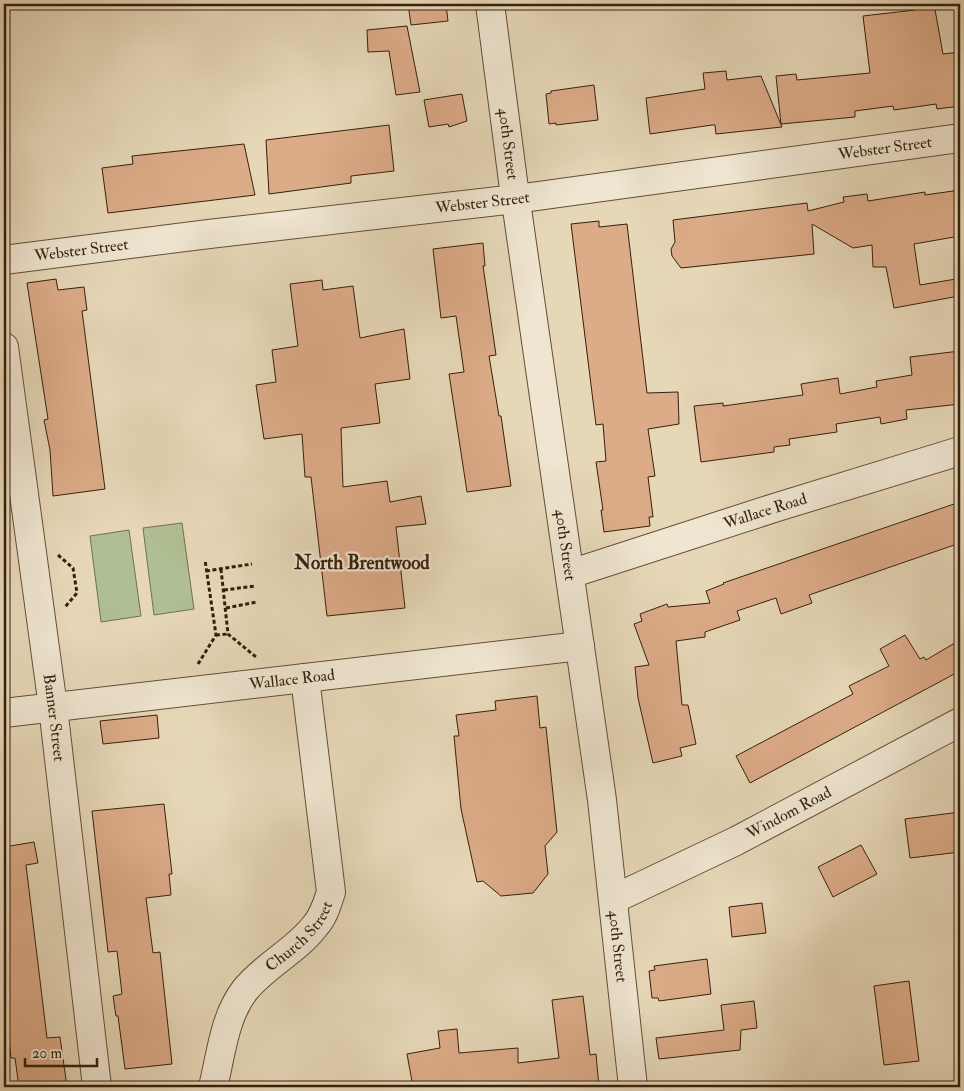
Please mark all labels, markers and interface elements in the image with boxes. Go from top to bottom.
street label: 40th Street [494,107,523,181]
street label: Webster Street [836,132,933,165]
street label: Webster Street [433,187,531,218]
street label: Webster Street [32,234,130,266]
street label: Wallace Road [720,489,809,534]
street label: 40th Street [550,508,580,582]
district label: North Brentwood [293,551,430,575]
street label: Wallace Road [247,665,336,695]
street label: Banner Street [39,673,69,763]
street label: Windom Road [742,782,835,844]
street label: Church Street [261,899,337,976]
street label: 40th Street [604,909,632,983]
scale bar [25,1036,98,1068]
text: 20 m [32,1044,62,1063]

